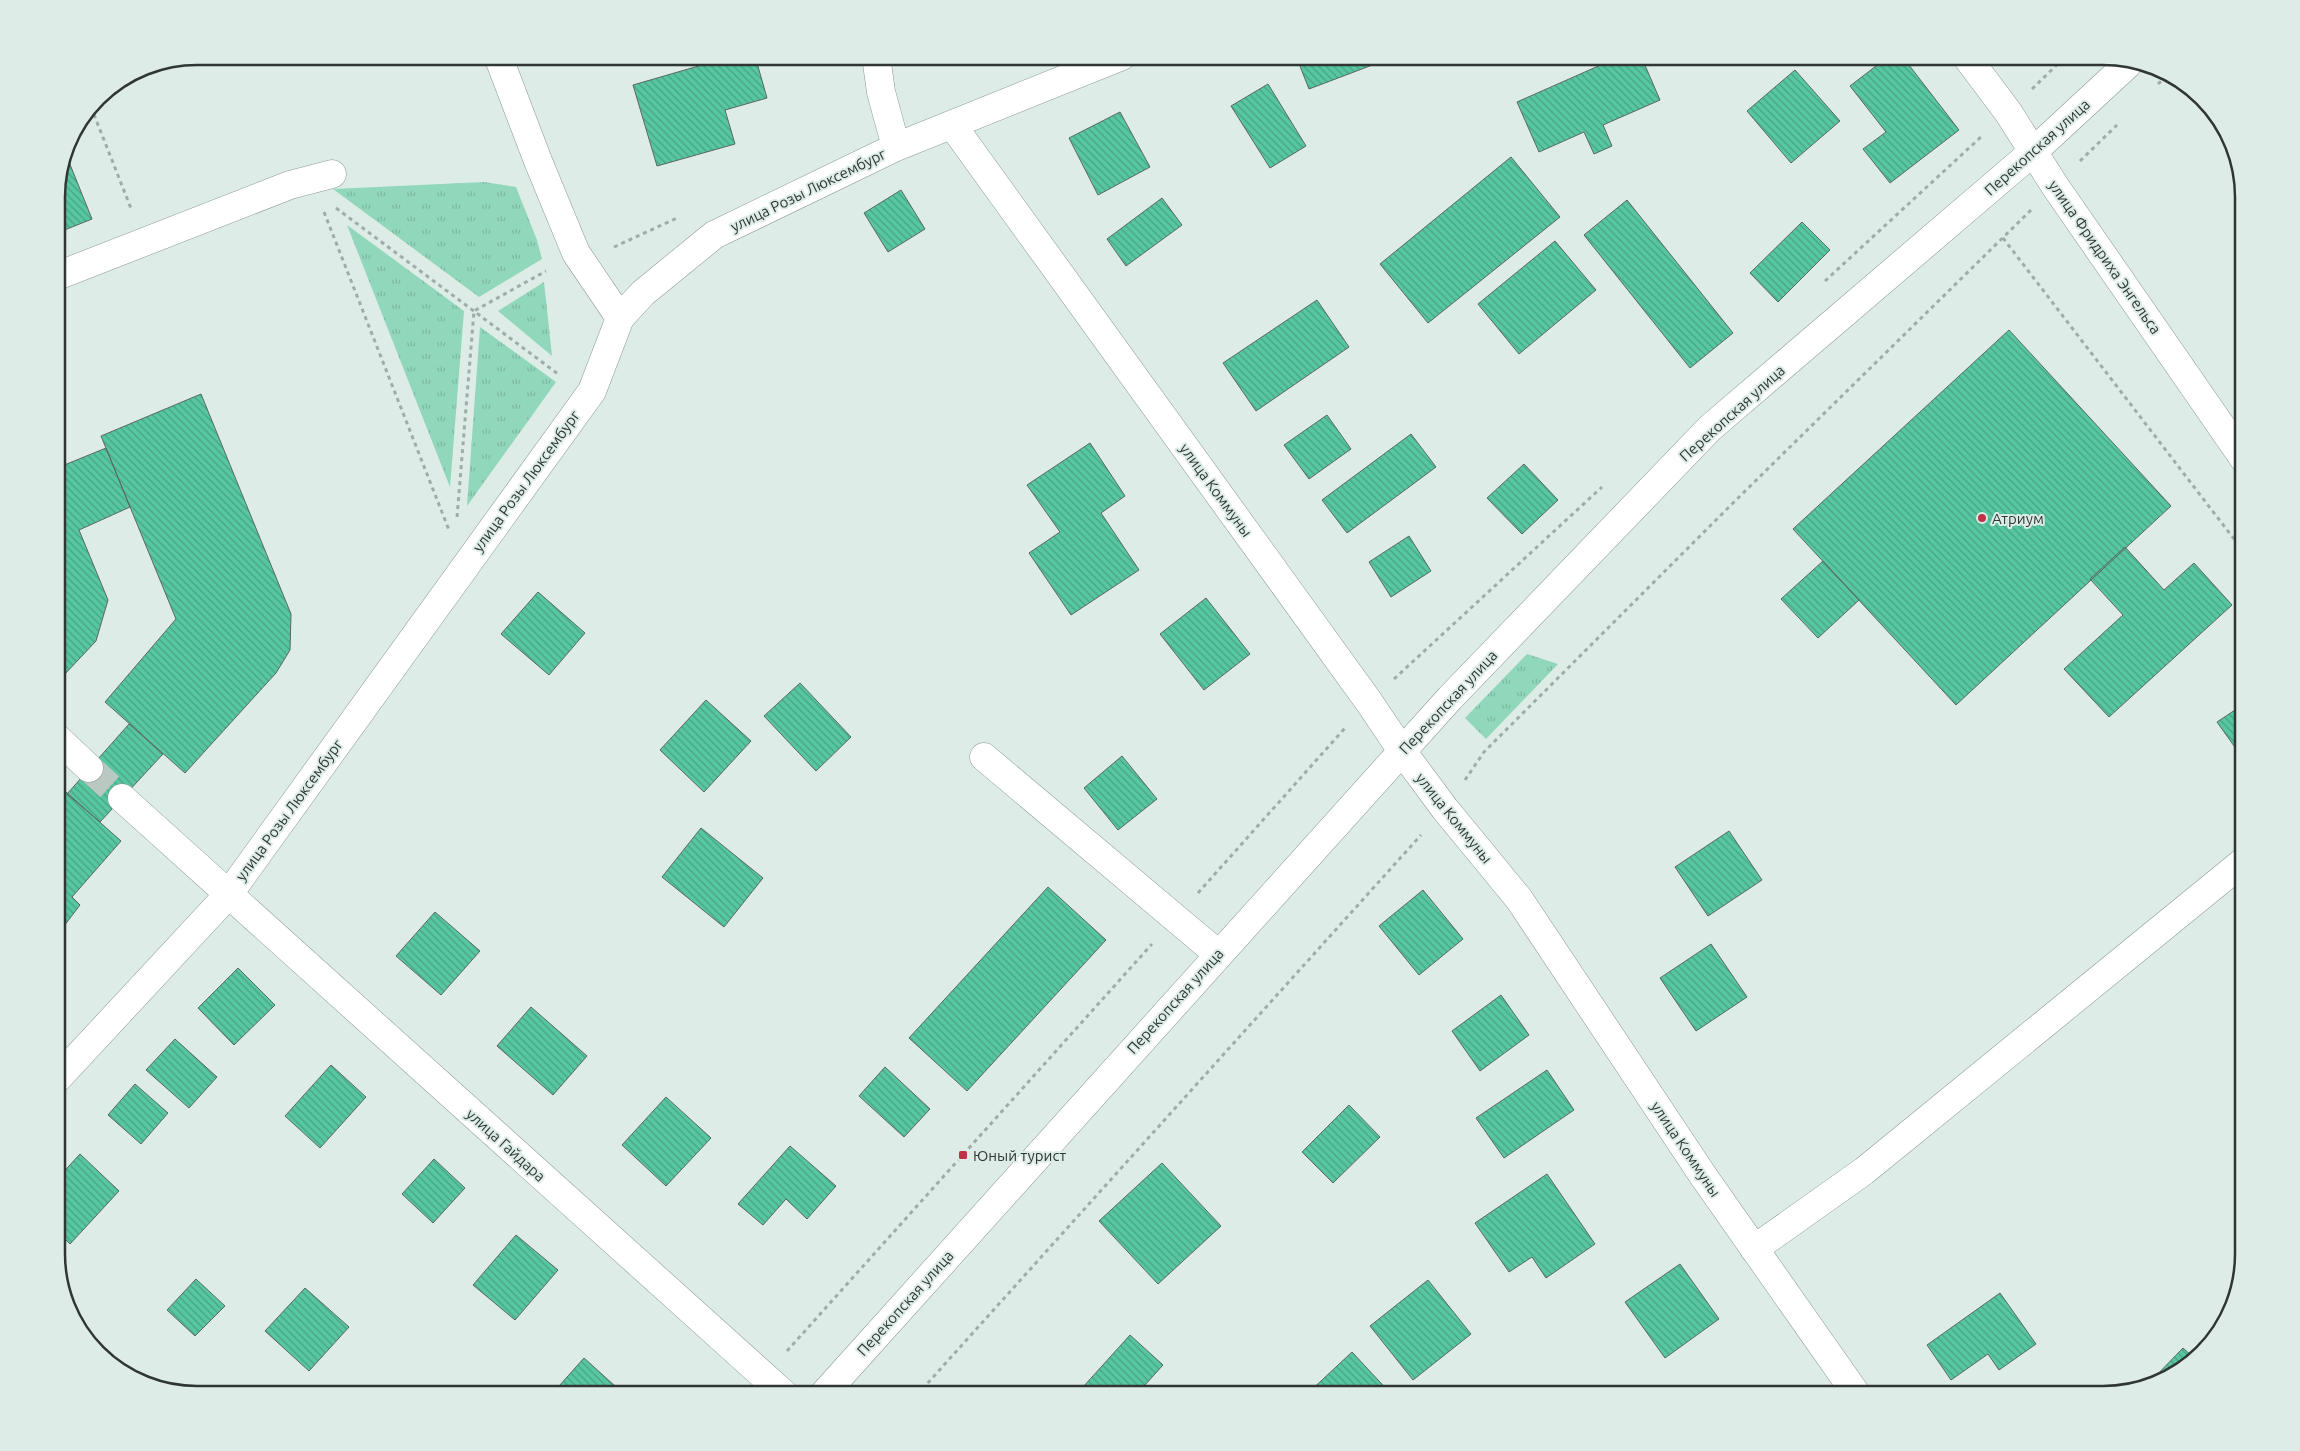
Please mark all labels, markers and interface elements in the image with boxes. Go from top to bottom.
street label: Перекопская улица [1981,95,2093,199]
street label: улица Розы Люксембург [728,145,888,235]
street label: улица Фридриха Энгельса [2045,177,2165,337]
street label: Перекопская улица [1676,361,1788,465]
street label: улица Розы Люксембург [469,407,583,555]
street label: улица Коммуны [1176,440,1256,540]
place label: Атриум [1992,510,2044,527]
marker: Атриум [1976,512,1988,524]
street label: Перекопская улица [1396,647,1500,757]
street label: улица Розы Люксембург [232,736,346,884]
street label: улица Коммуны [1412,769,1496,867]
street label: Перекопская улица [1123,945,1227,1057]
street label: улица Коммуны [1648,1098,1724,1200]
street label: улица Гайдара [463,1105,549,1185]
place label: Юный турист [973,1147,1067,1164]
marker: Юный турист [957,1149,969,1161]
street label: Перекопская улица [853,1247,957,1359]

